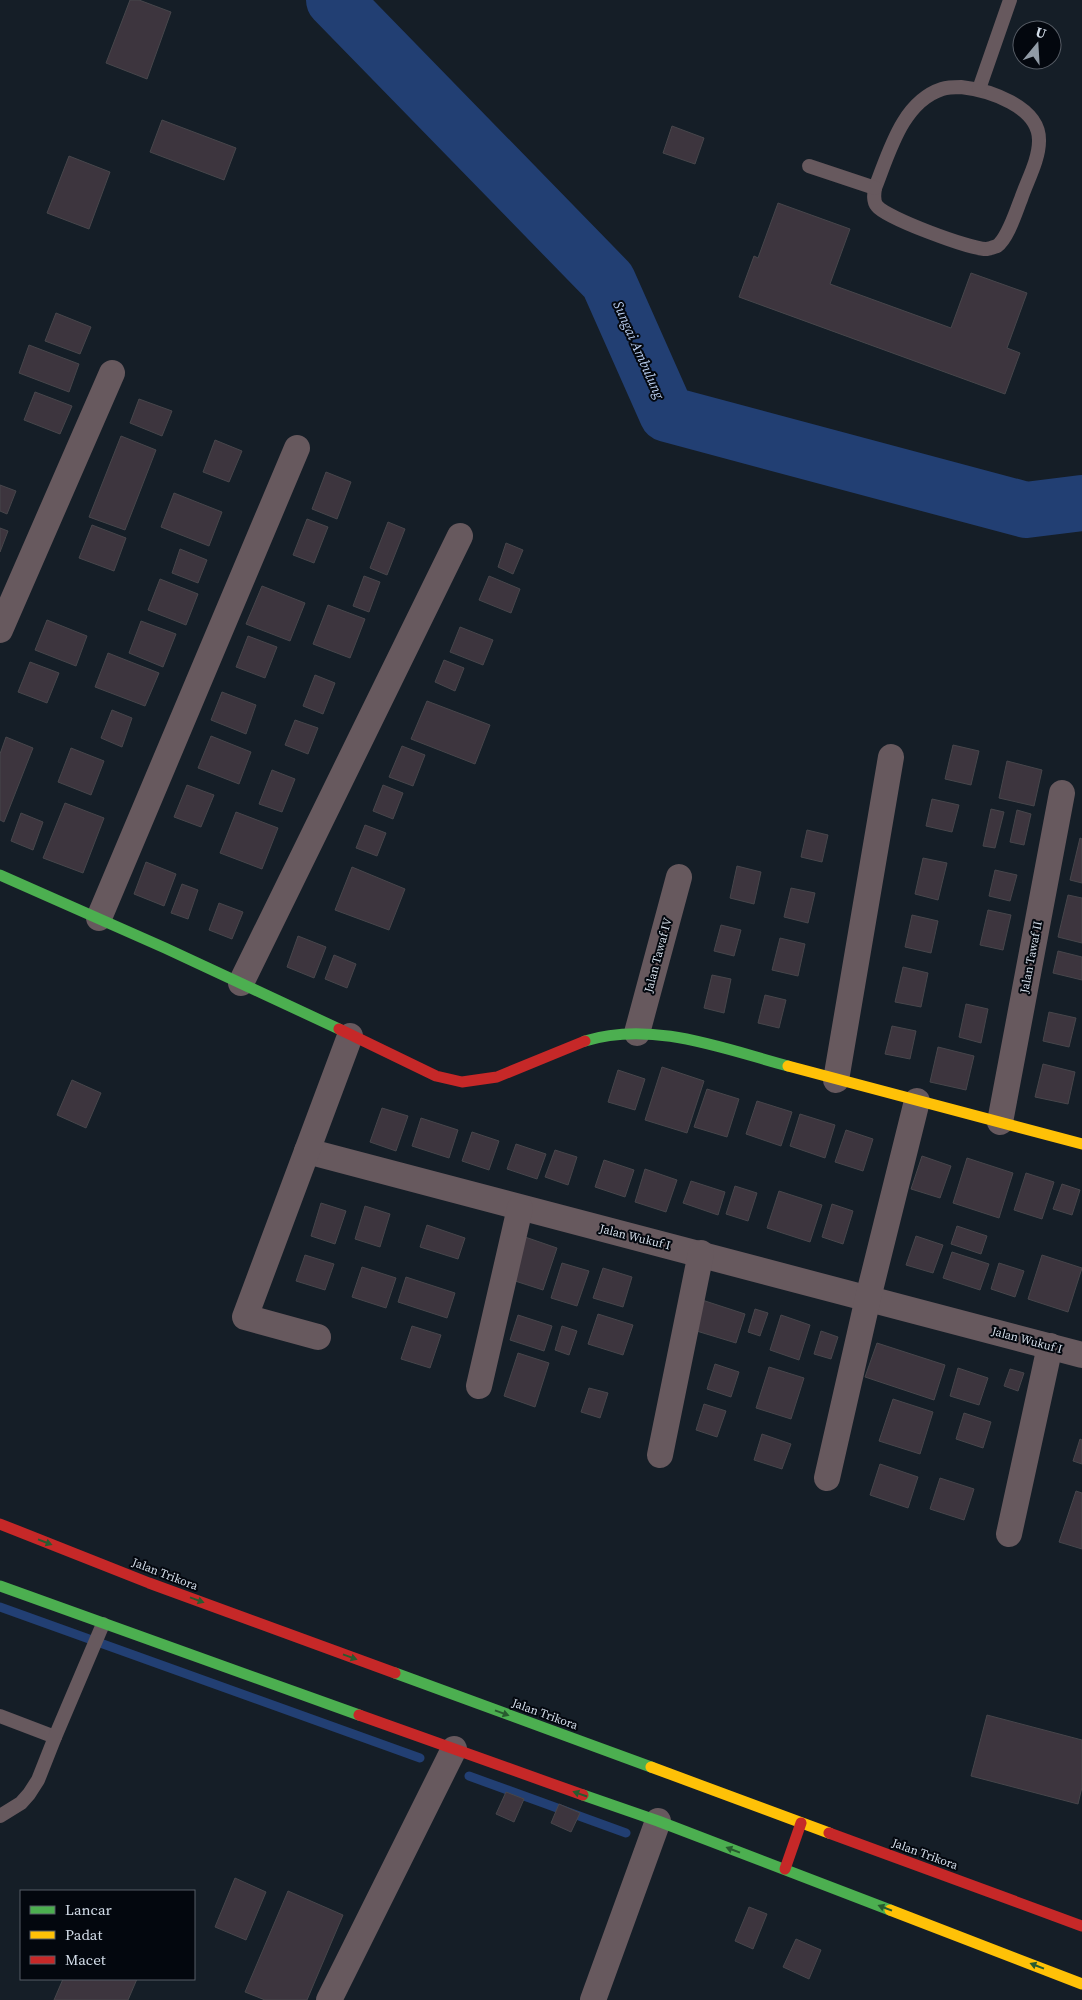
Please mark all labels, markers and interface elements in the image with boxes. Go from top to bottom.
north arrow [1012,20,1062,70]
text: U [1033,22,1049,44]
water label: Sungai Ambulung [608,298,670,403]
street label: Jalan Tawaf IV [640,916,676,995]
street label: Jalan Tawaf II [1016,920,1046,995]
street label: Jalan Wukuf I [597,1220,672,1254]
street label: Jalan Wukuf I [989,1323,1064,1357]
one-way arrow [38,1539,53,1546]
street label: Jalan Trikora [129,1554,201,1594]
one-way arrow [190,1597,204,1605]
one-way arrow [342,1654,357,1661]
street label: Jalan Trikora [509,1694,581,1734]
one-way arrow [495,1709,510,1717]
one-way arrow [573,1790,588,1798]
street label: Jalan Trikora [889,1834,961,1874]
one-way arrow [725,1846,740,1854]
legend [20,1890,195,1980]
text: Lancar [65,1899,112,1920]
one-way arrow [877,1904,892,1912]
text: Padat [65,1924,102,1945]
text: Macet [65,1949,106,1970]
one-way arrow [1029,1962,1044,1970]

